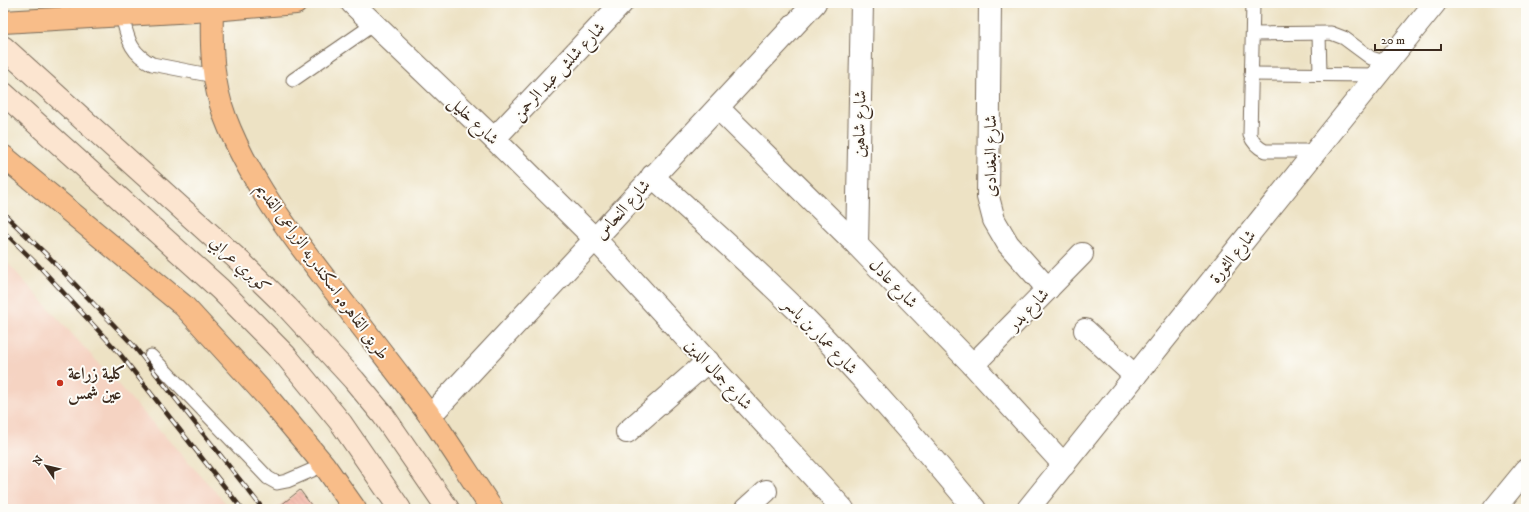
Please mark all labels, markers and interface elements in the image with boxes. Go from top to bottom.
street label: شارع شلش عبد الرحمن [507,18,612,127]
scale bar [1375,26,1441,52]
text: 20 m [1381,33,1405,48]
street label: شارع شاهين [848,90,874,158]
street label: شارع خليل [442,91,503,152]
street label: شارع البغدادى [980,115,1004,197]
street label: شارع النحاس [590,175,657,246]
street label: طريق القاهره, اسكندريه الزراعى القديم [248,179,394,366]
street label: شارع الثورة [1204,225,1263,289]
street label: كوبري عرابي [203,231,275,301]
street label: شارع عادل [863,254,923,315]
street label: شارع بدر [1002,284,1056,339]
street label: شارع عمار بن ياسر [775,292,862,381]
street label: شارع جمال الدين [678,334,757,416]
place label: كلية زراعة عين شمس [68,363,126,405]
marker: كلية زراعة عين شمس [55,378,65,388]
north arrow [26,446,66,486]
text: N [30,453,47,469]

